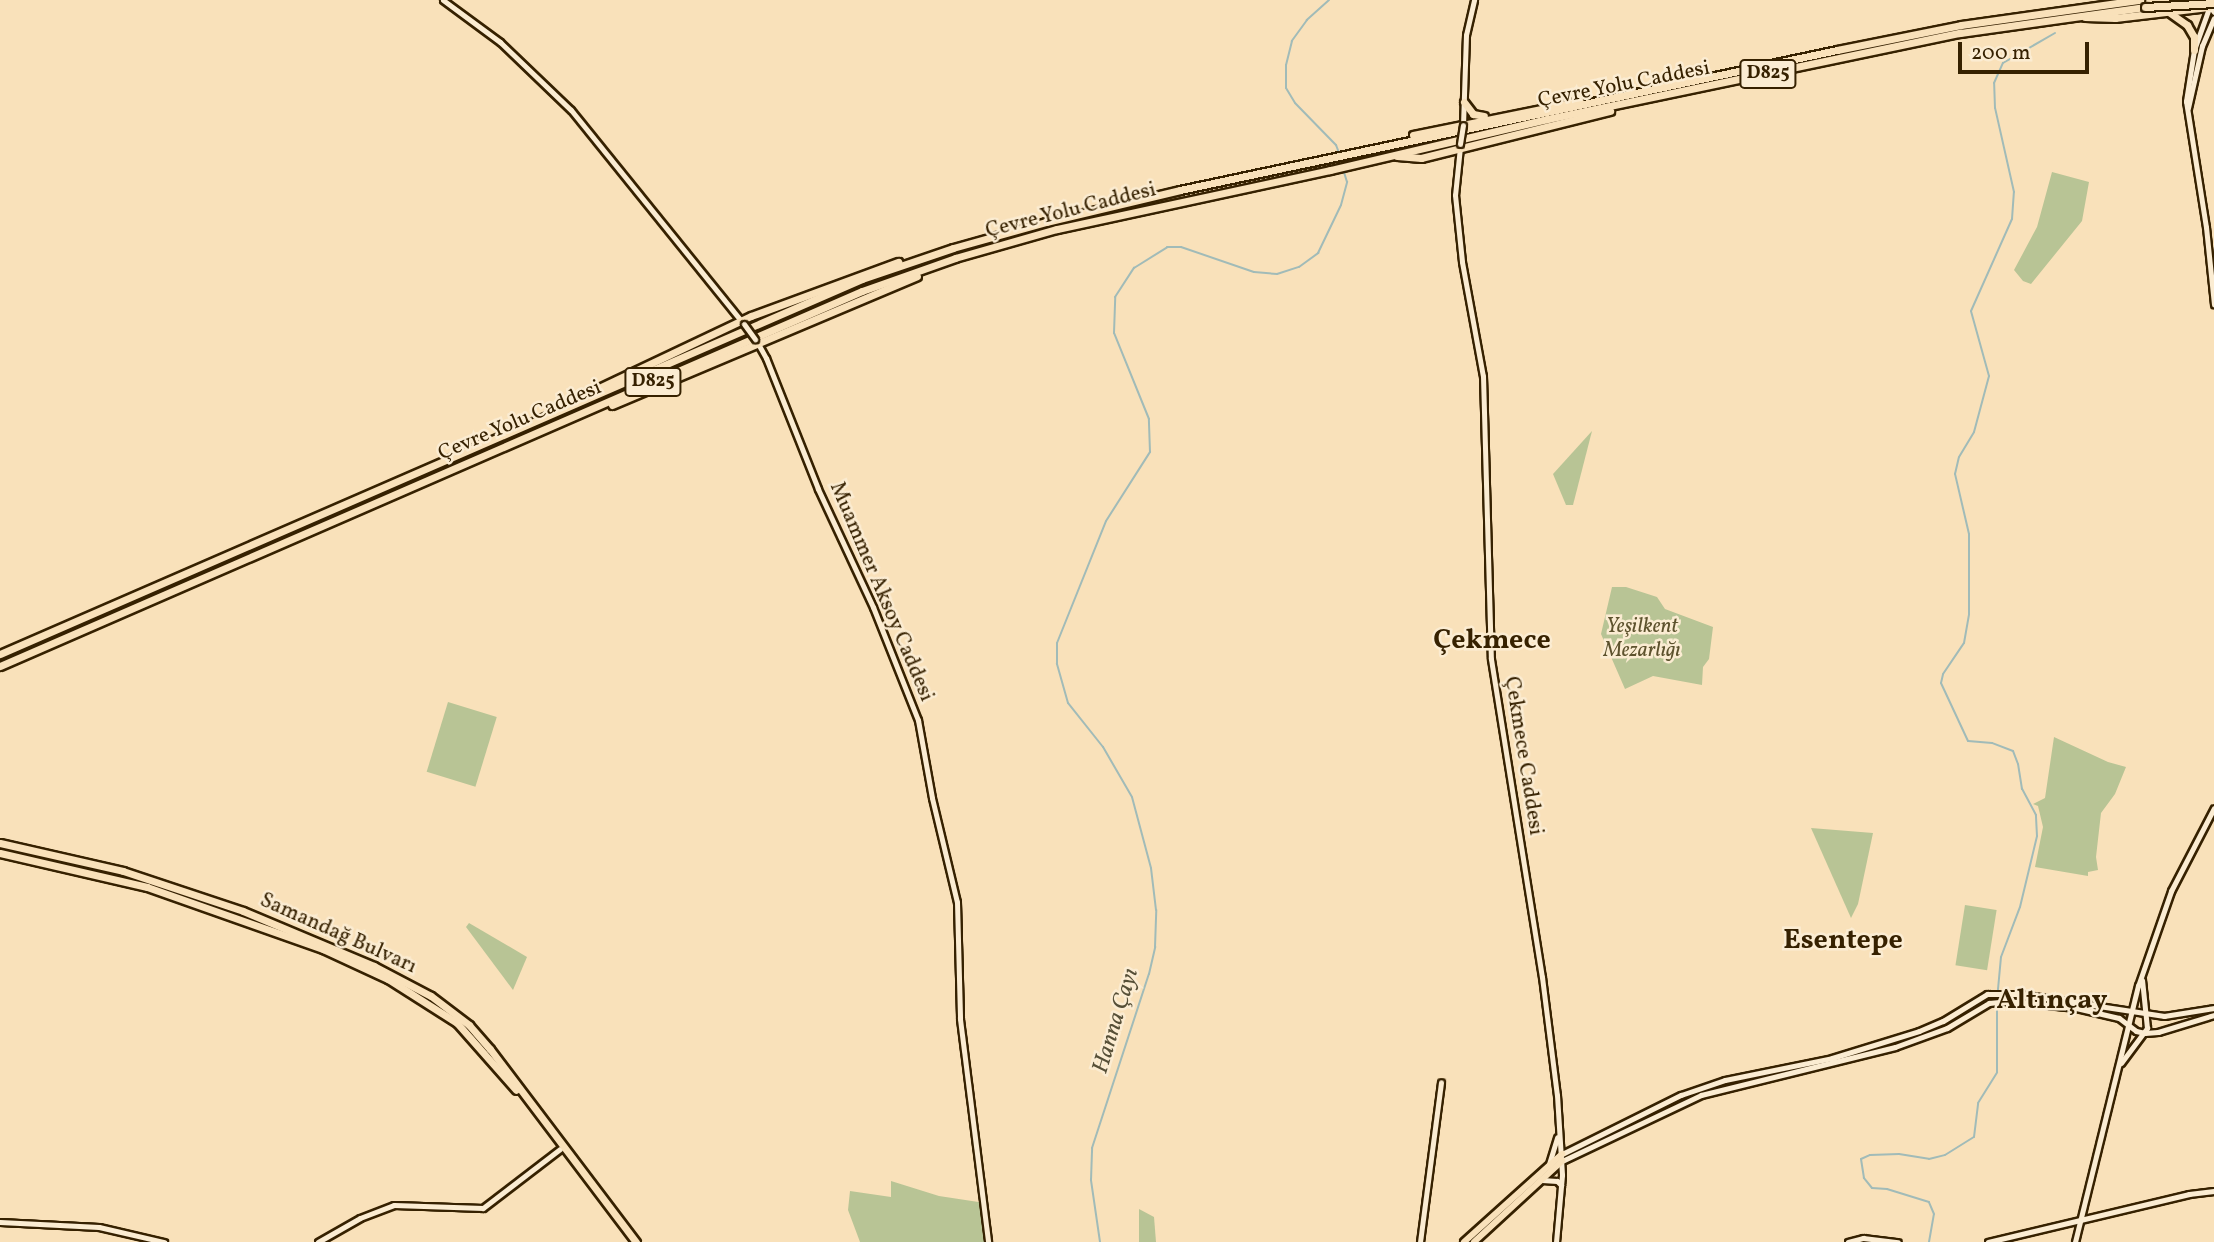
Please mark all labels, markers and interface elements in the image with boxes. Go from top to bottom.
scale bar [1962,28,2093,72]
text: 200 m [1971,39,2031,68]
street label: Çevre Yolu Caddesi [1536,56,1712,114]
road number: D825 [1738,58,1798,90]
street label: Çevre Yolu Caddesi [983,178,1159,244]
road number: D825 [623,366,683,398]
street label: Çevre Yolu Caddesi [434,375,606,467]
street label: Muammer Aksoy Caddesi [823,478,939,706]
park label: Yeşilkent Mezarlığı [1604,614,1680,664]
district label: Çekmece [1433,624,1551,658]
street label: Çekmece Caddesi [1498,675,1548,837]
street label: Samandağ Bulvarı [256,888,420,980]
district label: Esentepe [1783,924,1903,958]
water label: Hanna Çayı [1087,965,1145,1077]
district label: Altınçay [1996,984,2108,1018]

